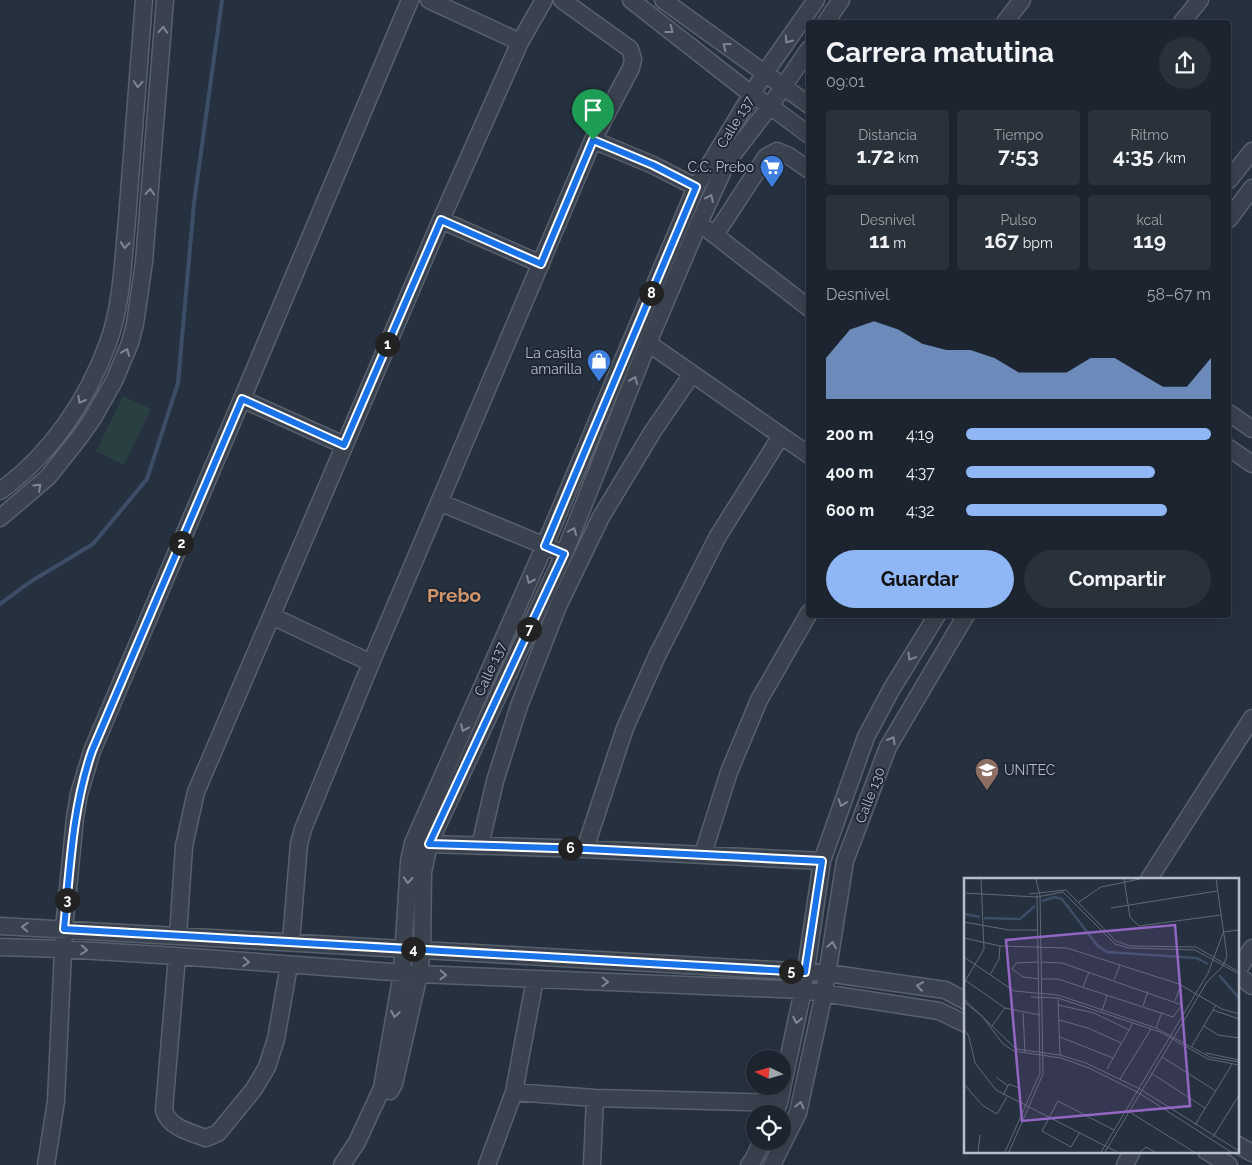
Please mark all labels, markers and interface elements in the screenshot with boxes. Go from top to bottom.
one-way arrow [664,24,674,33]
one-way arrow [157,26,168,34]
one-way arrow [785,34,794,44]
text: Carrera matutina [826,36,1054,69]
button: share [1159,37,1211,89]
one-way arrow [722,43,732,52]
text: 09:01 [826,72,865,91]
one-way arrow [132,80,143,88]
pin [572,89,614,140]
street label: Calle 137 [713,93,757,151]
icon: arrive [579,96,607,124]
text: Distancia [858,127,917,143]
text: Tiempo [994,127,1043,143]
text: Ritmo [1130,127,1169,143]
text: 1.72 [856,143,895,168]
text: 7:53 [998,143,1039,168]
text: 4:35 [1113,143,1154,168]
text: km [895,150,919,166]
text: /km [1154,150,1186,166]
supermarket icon: C.C. Prebo [759,154,785,188]
place label: C.C. Prebo [688,159,754,175]
one-way arrow [144,188,155,196]
one-way arrow [704,194,715,203]
text: Desnivel [860,212,915,228]
text: Pulso [1001,212,1036,228]
text: kcal [1136,212,1163,228]
text: 11 [869,228,890,253]
text: 167 [984,228,1019,253]
text: 119 [1133,228,1166,253]
text: m [890,235,906,251]
text: bpm [1019,235,1053,251]
one-way arrow [120,242,131,250]
pin: 8 [638,280,664,306]
text: 8 [647,285,656,301]
text: Desnivel [826,285,889,304]
text: 58–67 m [1147,285,1211,304]
pin: 1 [374,332,400,356]
text: 1 [384,336,391,352]
place label: La casita amarilla [525,345,582,377]
one-way arrow [120,348,131,357]
shop icon: La casita amarilla [586,348,612,382]
one-way arrow [627,376,638,385]
one-way arrow [77,395,87,404]
text: 200 m [826,425,873,444]
text: 4:19 [906,425,934,444]
text: 400 m [826,463,874,482]
text: 4:37 [906,463,935,482]
one-way arrow [32,484,41,493]
text: 600 m [826,501,874,520]
text: 4:32 [906,501,935,520]
one-way arrow [567,527,578,536]
pin: 2 [168,530,194,556]
text: 2 [178,535,185,551]
button: Guardar [826,550,1014,608]
button: Compartir [1024,550,1211,608]
one-way arrow [525,575,536,584]
district label: Prebo [427,584,481,606]
pin: 7 [516,616,542,642]
text: 7 [526,621,533,637]
street label: Calle 137 [471,639,509,699]
one-way arrow [908,651,918,660]
one-way arrow [459,723,470,732]
one-way arrow [886,736,896,745]
school or university icon: UNITEC [974,757,1000,791]
place label: UNITEC [1004,762,1056,778]
street label: Calle 130 [852,765,888,825]
one-way arrow [838,798,848,807]
pin: 6 [558,836,582,860]
text: 6 [566,840,575,856]
one-way arrow [403,876,414,884]
inset map [964,878,1240,1152]
pin: 3 [54,888,80,912]
text: 3 [64,892,71,908]
one-way arrow [21,922,28,932]
pin: 4 [400,936,426,962]
one-way arrow [826,940,836,949]
text: 4 [410,941,418,957]
one-way arrow [80,945,88,956]
one-way arrow [242,956,250,967]
pin: 5 [778,958,804,984]
text: 5 [788,963,795,979]
one-way arrow [440,970,447,980]
one-way arrow [602,977,609,987]
one-way arrow [916,981,924,992]
one-way arrow [390,1010,400,1018]
one-way arrow [792,1016,803,1024]
north arrow [746,1050,791,1095]
map controls [746,1050,791,1150]
one-way arrow [794,1101,805,1110]
button: locate [746,1105,791,1150]

